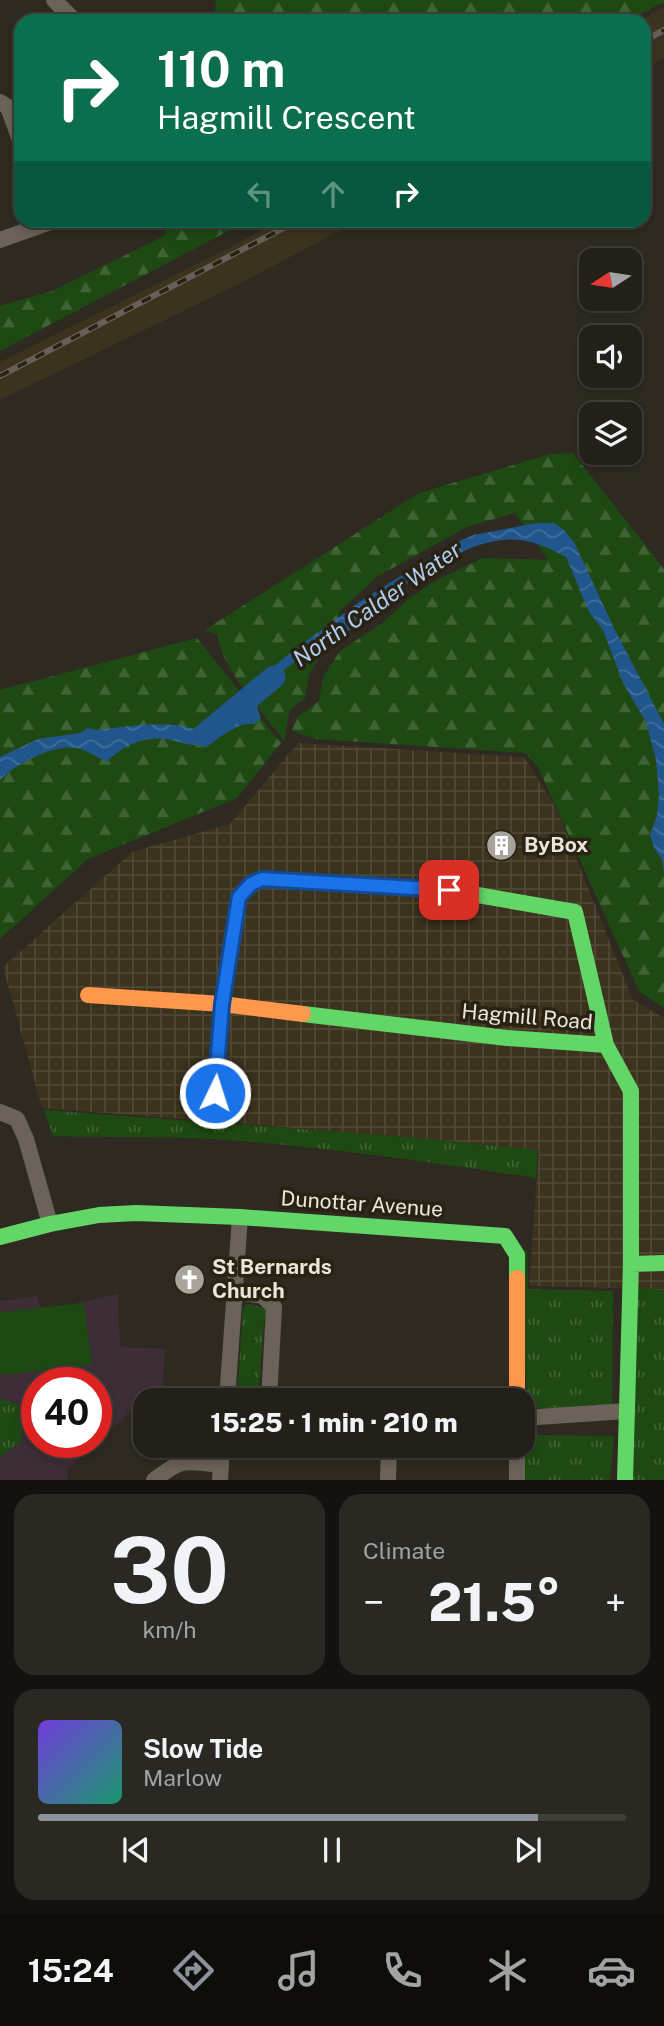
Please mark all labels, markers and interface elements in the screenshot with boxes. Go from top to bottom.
text: 110 m [157,40,285,98]
icon: right [42,42,133,133]
text: Hagmill Crescent [157,99,416,136]
icon: left [241,175,279,213]
icon: ahead [314,175,352,213]
icon: right [387,175,425,213]
north arrow [579,248,642,312]
map controls [579,248,642,465]
button: sound [579,325,642,388]
button: layers [579,402,642,465]
water label: North Calder Water [287,535,466,672]
building icon: ByBox [484,828,518,862]
place label: ByBox [524,832,588,857]
pin [419,860,479,920]
icon: arrive [430,871,468,909]
street label: Hagmill Road [460,998,594,1035]
position arrow [178,1056,252,1130]
street label: Dunottar Avenue [280,1185,444,1222]
place label: St Bernards Church [212,1254,332,1303]
church icon: St Bernards Church [172,1262,206,1296]
speed limit sign: 40 [21,1367,112,1458]
text: 15:25 · 1 min · 210 m [210,1407,458,1438]
text: 30 [110,1517,229,1623]
text: Climate [363,1537,445,1564]
text: 21.5° [428,1572,561,1633]
text: − [363,1580,384,1625]
text: + [605,1580,626,1625]
text: km/h [142,1616,197,1643]
text: Slow Tide [143,1733,263,1764]
text: Marlow [143,1764,222,1791]
icon: previous [117,1831,155,1869]
icon: pause [313,1831,351,1869]
icon: next [509,1831,547,1869]
icon: directions [169,1946,218,1995]
icon: music [274,1946,323,1995]
icon: phone [378,1946,427,1995]
icon: climate [483,1946,532,1995]
icon: car [587,1946,636,1995]
text: 15:24 [28,1952,114,1989]

